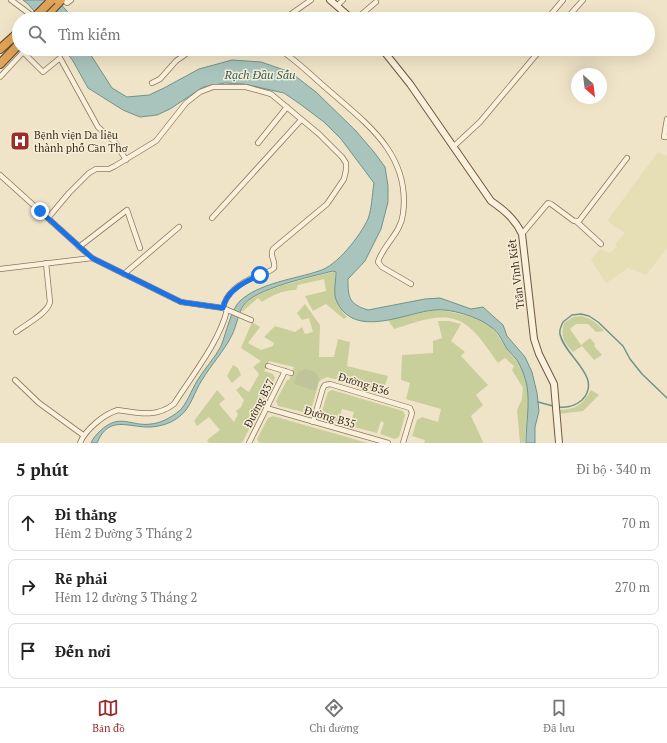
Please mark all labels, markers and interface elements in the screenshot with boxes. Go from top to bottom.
search box [12,12,655,56]
icon: search [26,23,48,45]
text: Tìm kiếm [58,24,121,44]
water label: Rạch Đầu Sấu [223,67,296,82]
north arrow [571,68,607,104]
place label: Bệnh viện Da liễu thành phố Cần Thơ [34,128,128,155]
hospital icon: Bệnh viện Da liễu thành phố Cần Thơ [9,130,31,152]
route end [31,202,49,220]
street label: Trần Vĩnh Kiết [505,238,527,310]
route start [251,266,269,284]
street label: Đường B36 [337,370,392,398]
street label: Đường B37 [241,376,277,430]
street label: Đường B35 [303,403,358,431]
text: 5 phút [16,458,69,481]
text: Đi bộ · 340 m [577,460,651,478]
text: Đi thẳng [55,504,116,524]
icon: ahead [17,512,39,534]
text: 70 m [622,514,650,532]
text: Hẻm 2 Đường 3 Tháng 2 [55,524,193,542]
text: Rẽ phải [55,568,107,588]
icon: right [17,576,39,598]
text: 270 m [615,578,650,596]
text: Hẻm 12 đường 3 Tháng 2 [55,588,197,606]
icon: arrive [17,640,39,662]
text: Đến nơi [55,641,111,661]
tab: Bản đồ [92,697,125,735]
tab: Chỉ đường [309,697,359,735]
tab: Đã lưu [543,697,575,735]

